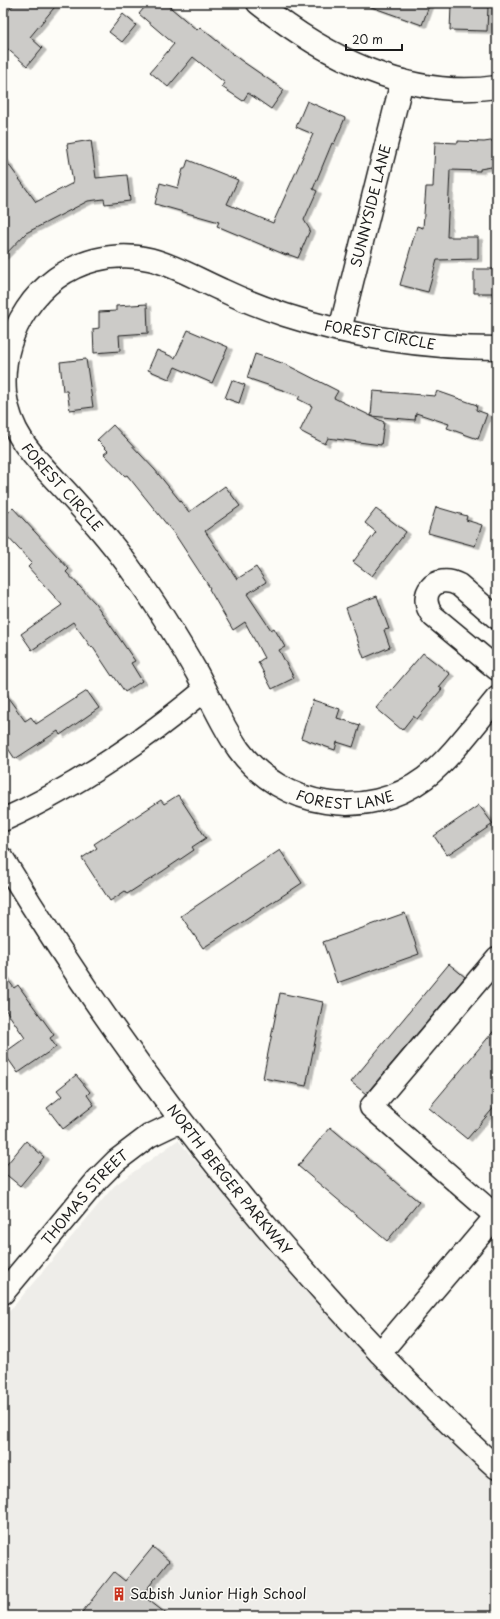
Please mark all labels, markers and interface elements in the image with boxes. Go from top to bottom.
scale bar [346,26,402,52]
text: 20 m [352,30,383,48]
street label: SUNNYSIDE LANE [345,142,396,269]
street label: FOREST CIRCLE [323,314,438,355]
street label: FOREST CIRCLE [17,438,108,536]
street label: FOREST LANE [293,784,397,814]
street label: NORTH BERGER PARKWAY [163,1100,297,1259]
street label: THOMAS STREET [36,1144,133,1249]
place label: Sabish Junior High School [130,1583,307,1604]
building icon: Sabish Junior High School [111,1586,127,1602]

